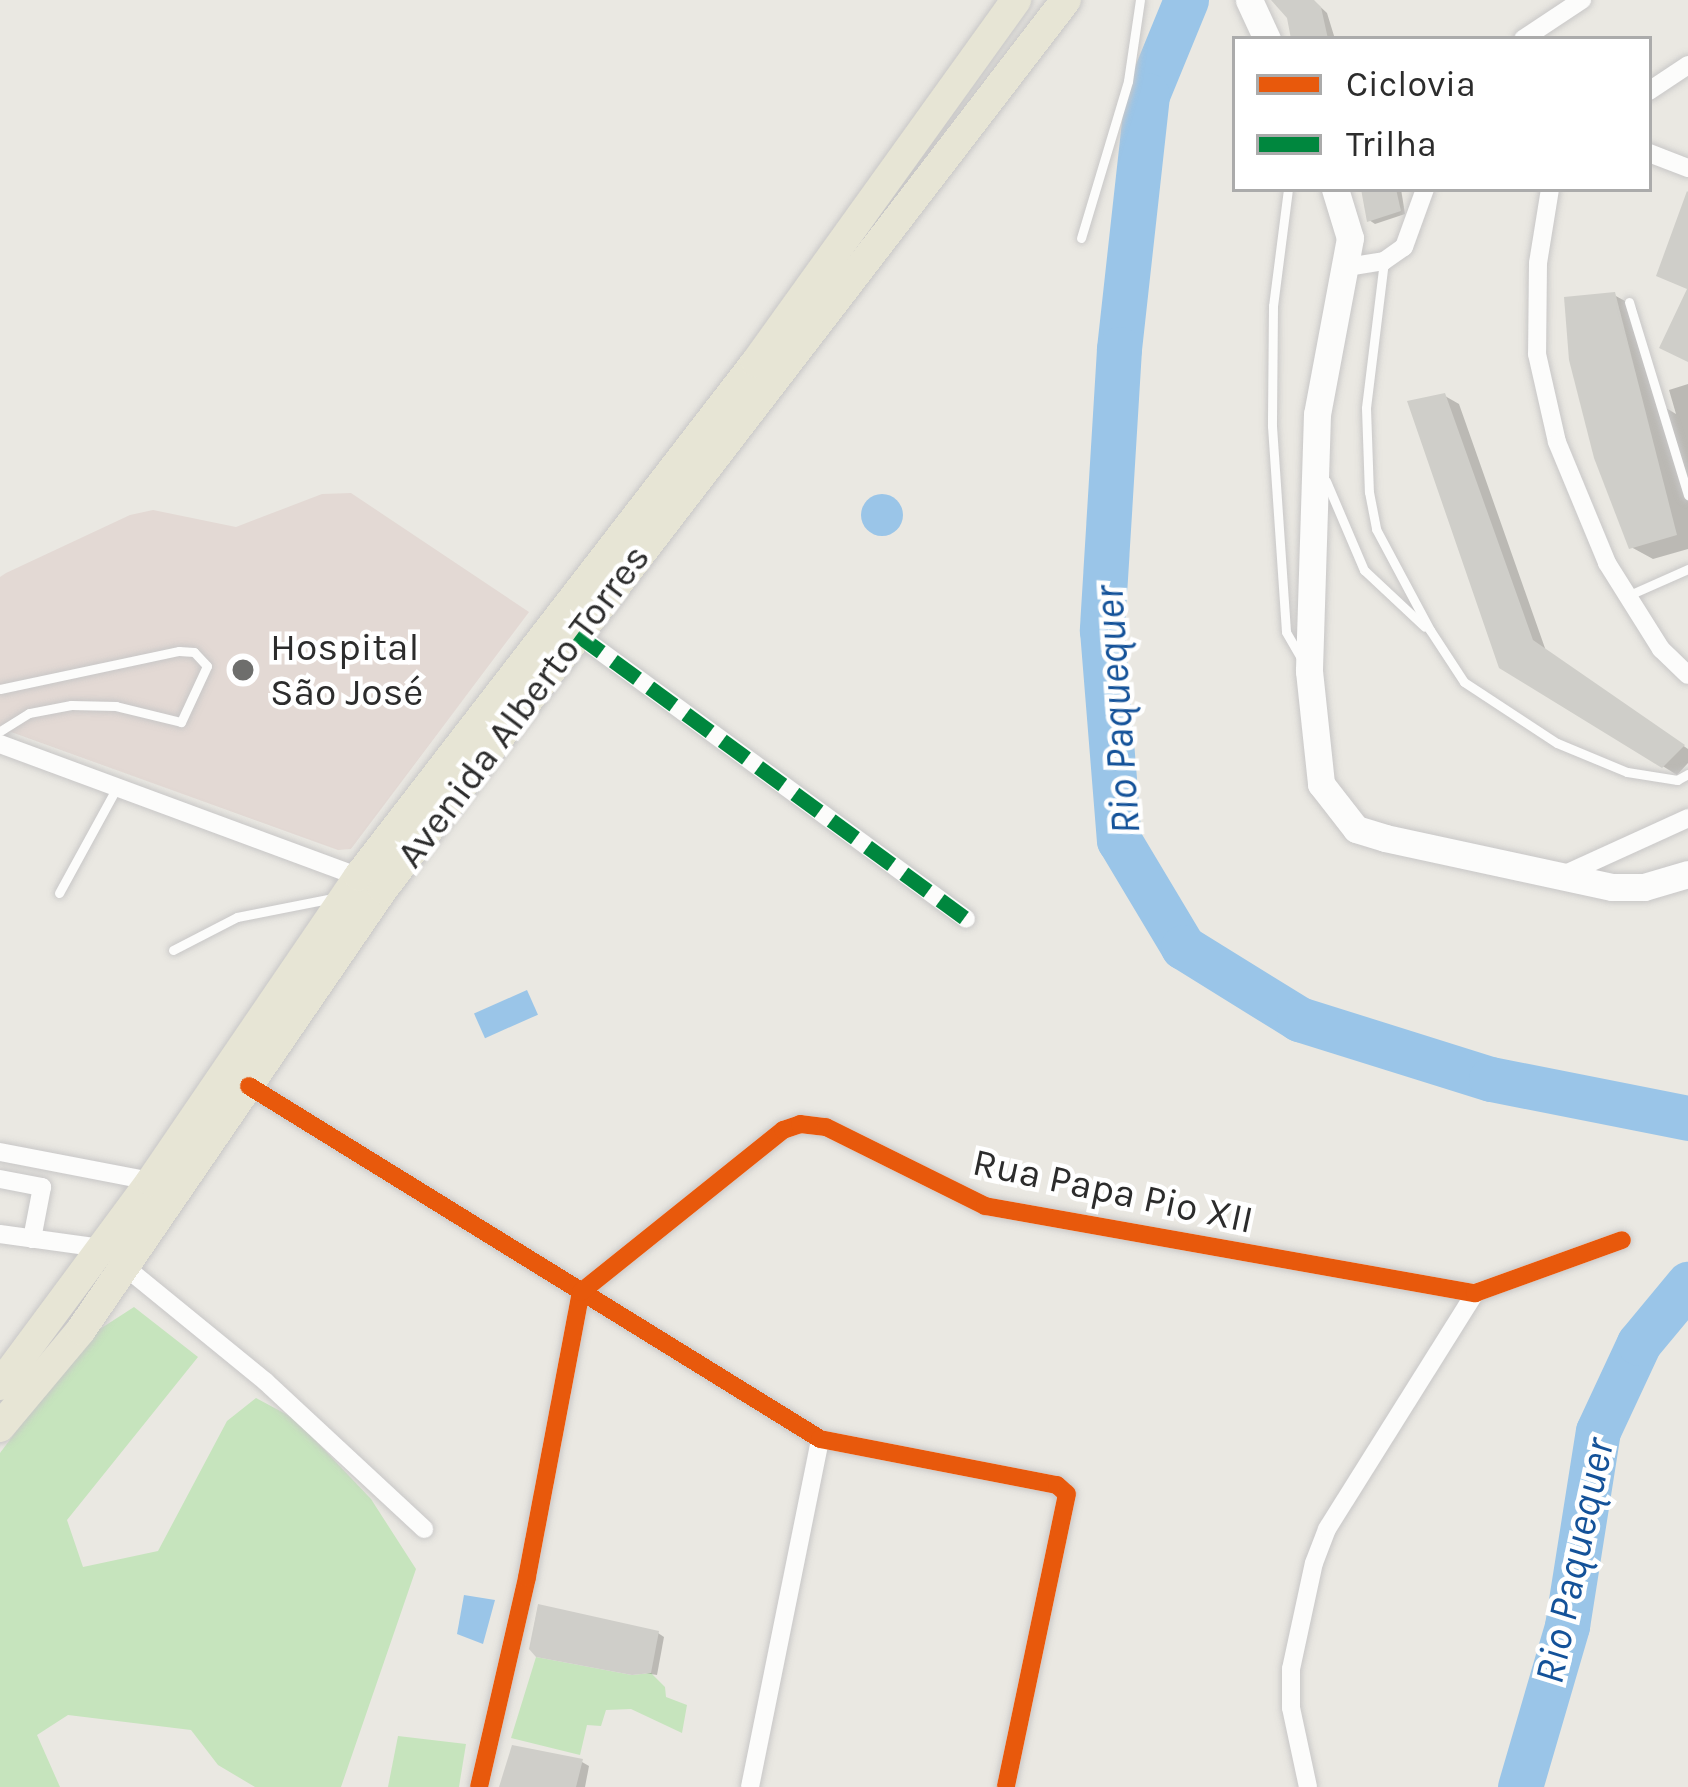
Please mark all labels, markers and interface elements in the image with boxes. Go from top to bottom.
legend [1232,36,1652,192]
text: Ciclovia [1346,63,1476,105]
text: Trilha [1346,123,1437,165]
street label: Avenida Alberto Torres [386,535,660,877]
water label: Rio Paquequer [1083,584,1151,836]
place label: Hospital São José [270,625,423,716]
marker: Hospital São José [227,654,259,686]
street label: Rua Papa Pio XII [969,1138,1257,1244]
water label: Rio Paquequer [1523,1434,1625,1688]

